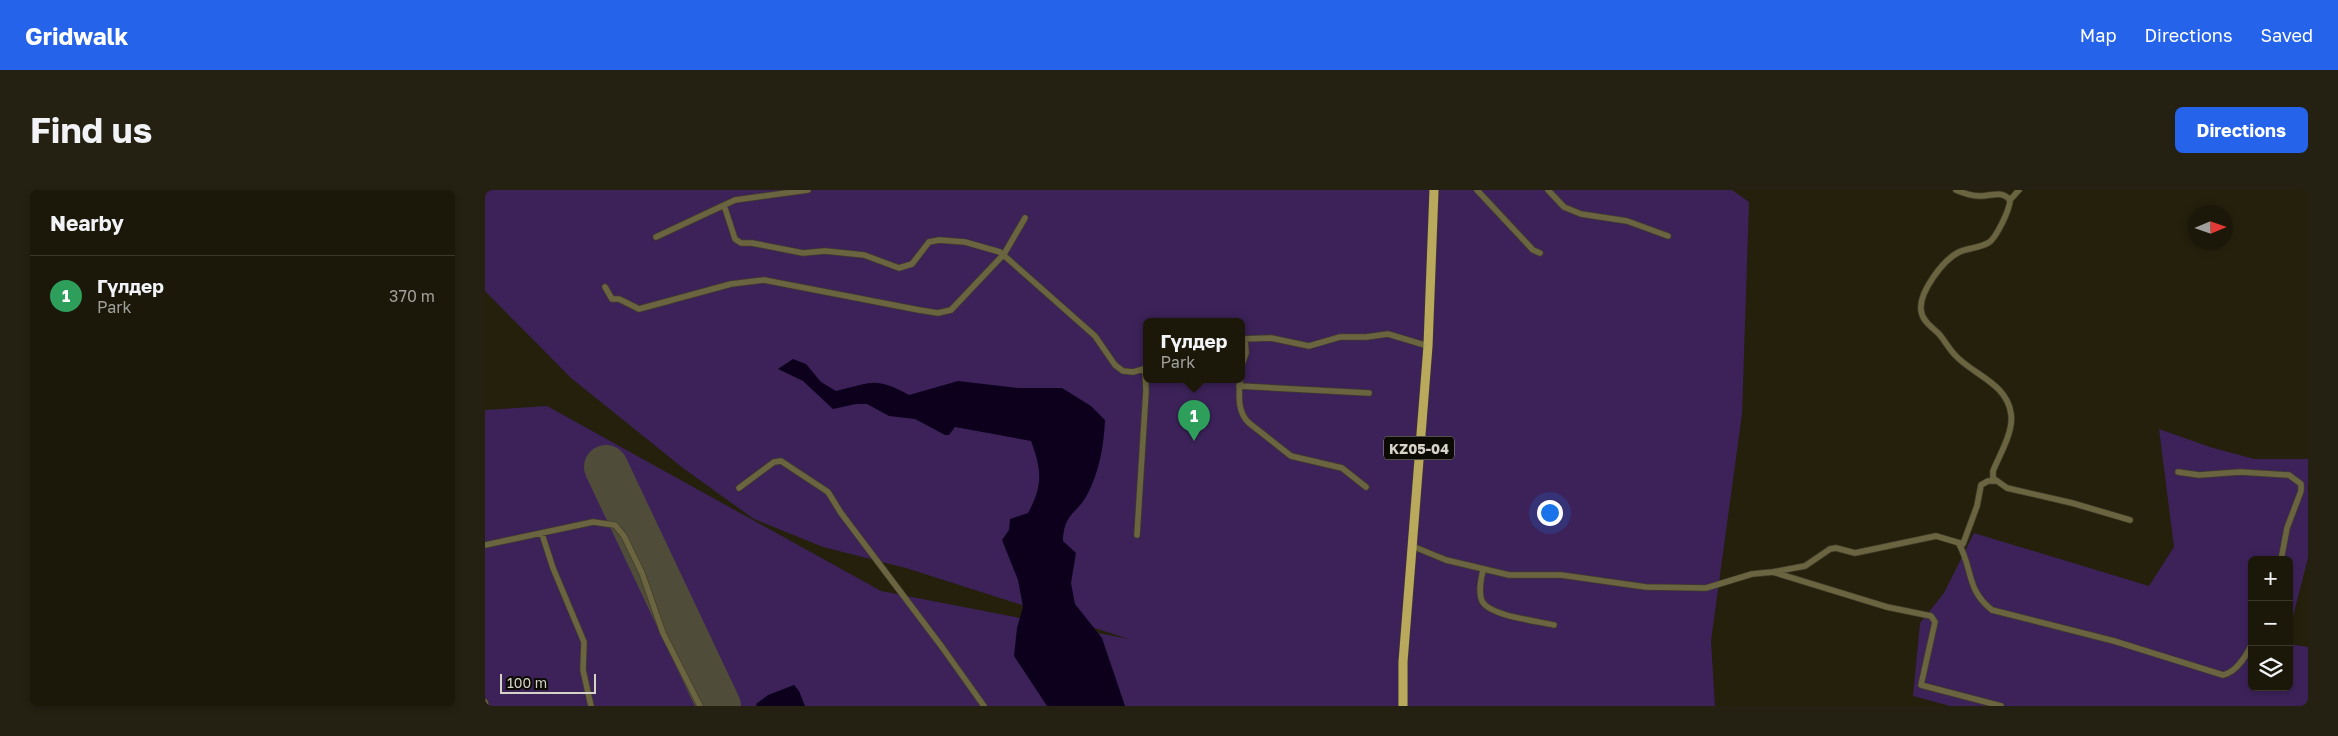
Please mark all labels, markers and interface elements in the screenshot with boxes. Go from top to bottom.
text: Gridwalk [25,21,129,50]
text: Map [2080,24,2116,46]
text: Directions [2144,24,2232,46]
text: Saved [2260,24,2313,46]
button: Directions [2175,107,2308,153]
text: Find us [30,109,152,151]
north arrow [2188,205,2233,250]
text: Nearby [50,210,124,236]
text: Гүлдер [97,274,164,297]
text: 1 [62,286,70,306]
text: 370 m [389,286,435,306]
text: Park [97,297,132,317]
popup [1143,318,1245,383]
text: Гүлдер [1161,329,1227,352]
text: Park [1161,352,1195,372]
pin: 1 [1178,400,1210,441]
road number: KZ05-04 [1384,437,1454,460]
your location [1537,500,1563,526]
map controls [2248,556,2293,691]
button: + [2248,556,2293,601]
button: − [2248,601,2293,646]
button: layers [2248,646,2293,691]
scale bar [500,671,596,694]
text: 100 m [507,674,547,691]

